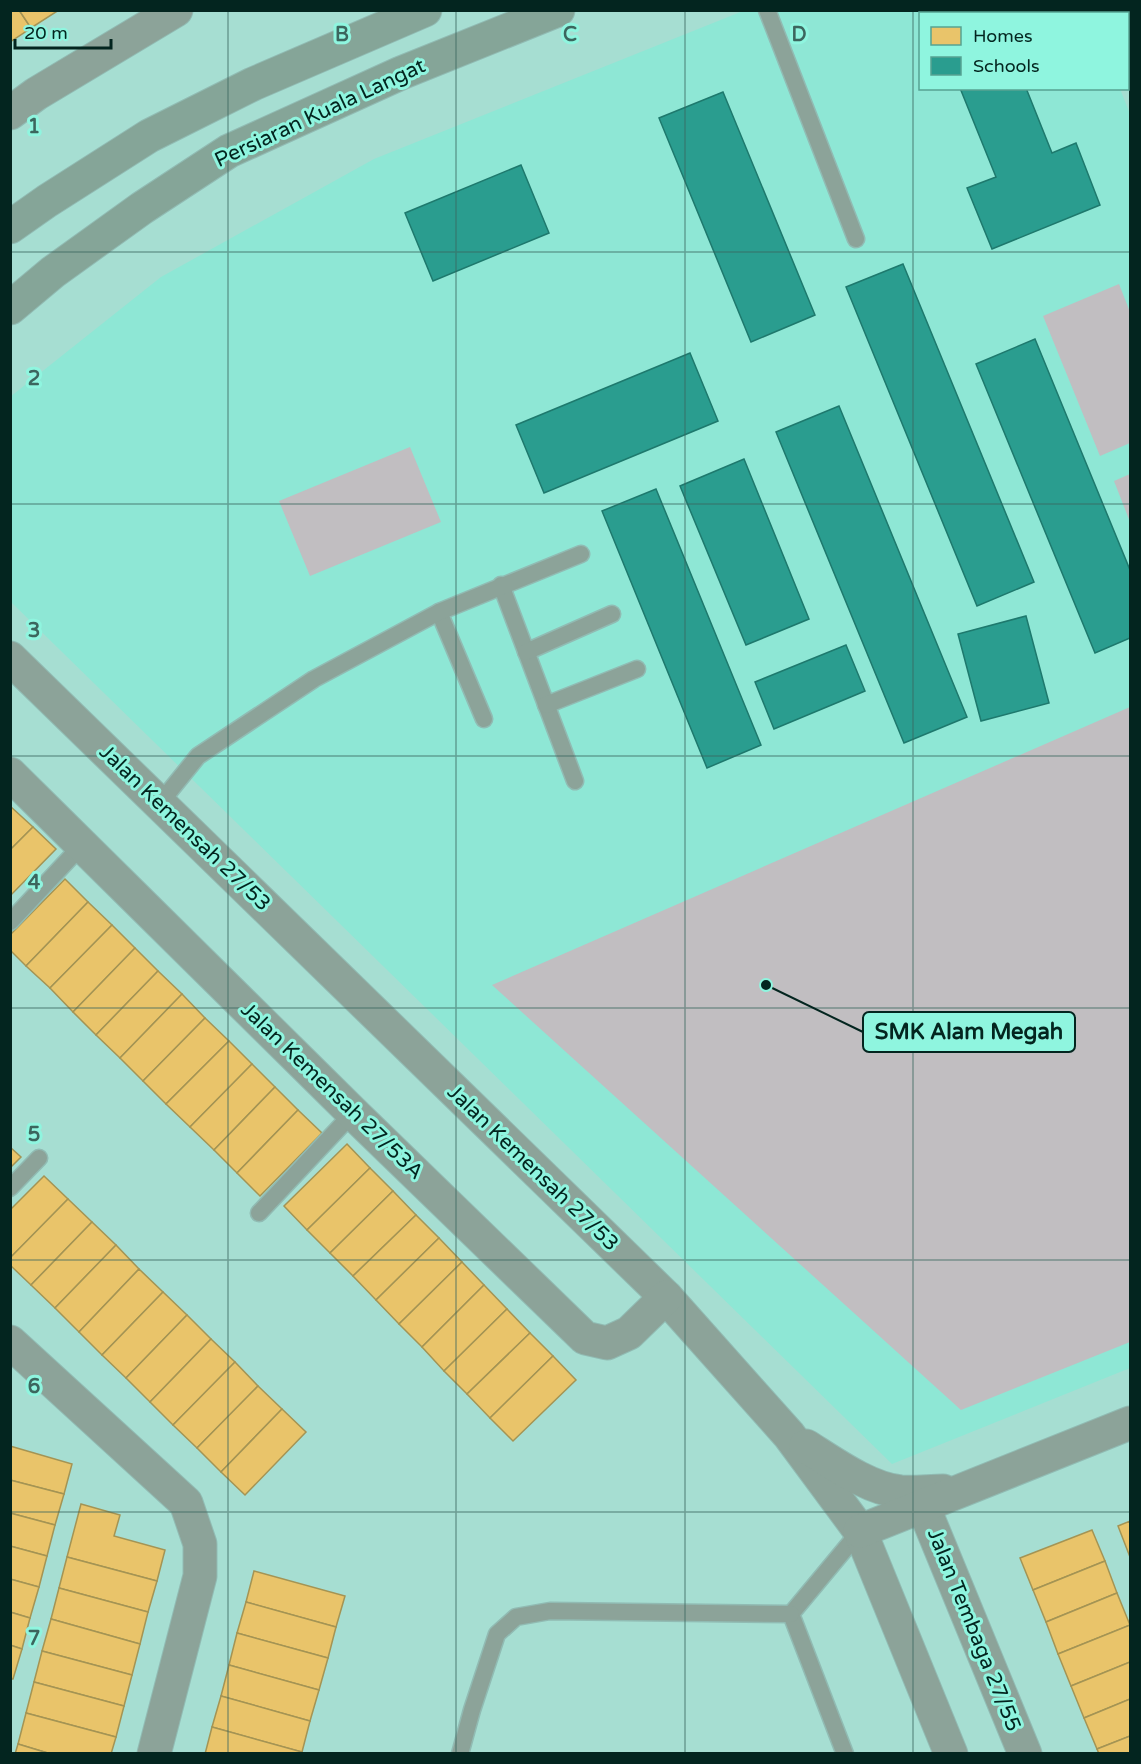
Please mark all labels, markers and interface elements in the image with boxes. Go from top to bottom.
scale bar [15,12,111,50]
legend [919,12,1129,90]
text: 20 m [24,22,68,44]
text: B [335,23,349,47]
text: C [563,23,577,47]
text: D [791,23,807,47]
text: Homes [973,25,1033,47]
street label: Persiaran Kuala Langat [211,53,429,173]
text: Schools [973,55,1040,77]
text: 1 [28,115,40,139]
text: 2 [28,367,40,391]
text: 3 [28,619,40,643]
street label: Jalan Kemensah 27/53 [94,740,276,916]
text: 4 [28,871,41,895]
street label: Jalan Kemensah 27/53A [236,997,428,1185]
callout: SMK Alam Megah [863,1012,1075,1052]
text: SMK Alam Megah [875,1019,1063,1045]
street label: Jalan Kemensah 27/53 [442,1080,624,1256]
text: 5 [28,1123,40,1147]
text: 6 [28,1375,40,1399]
street label: Jalan Tembaga 27/55 [922,1525,1026,1735]
text: 7 [28,1627,40,1651]

